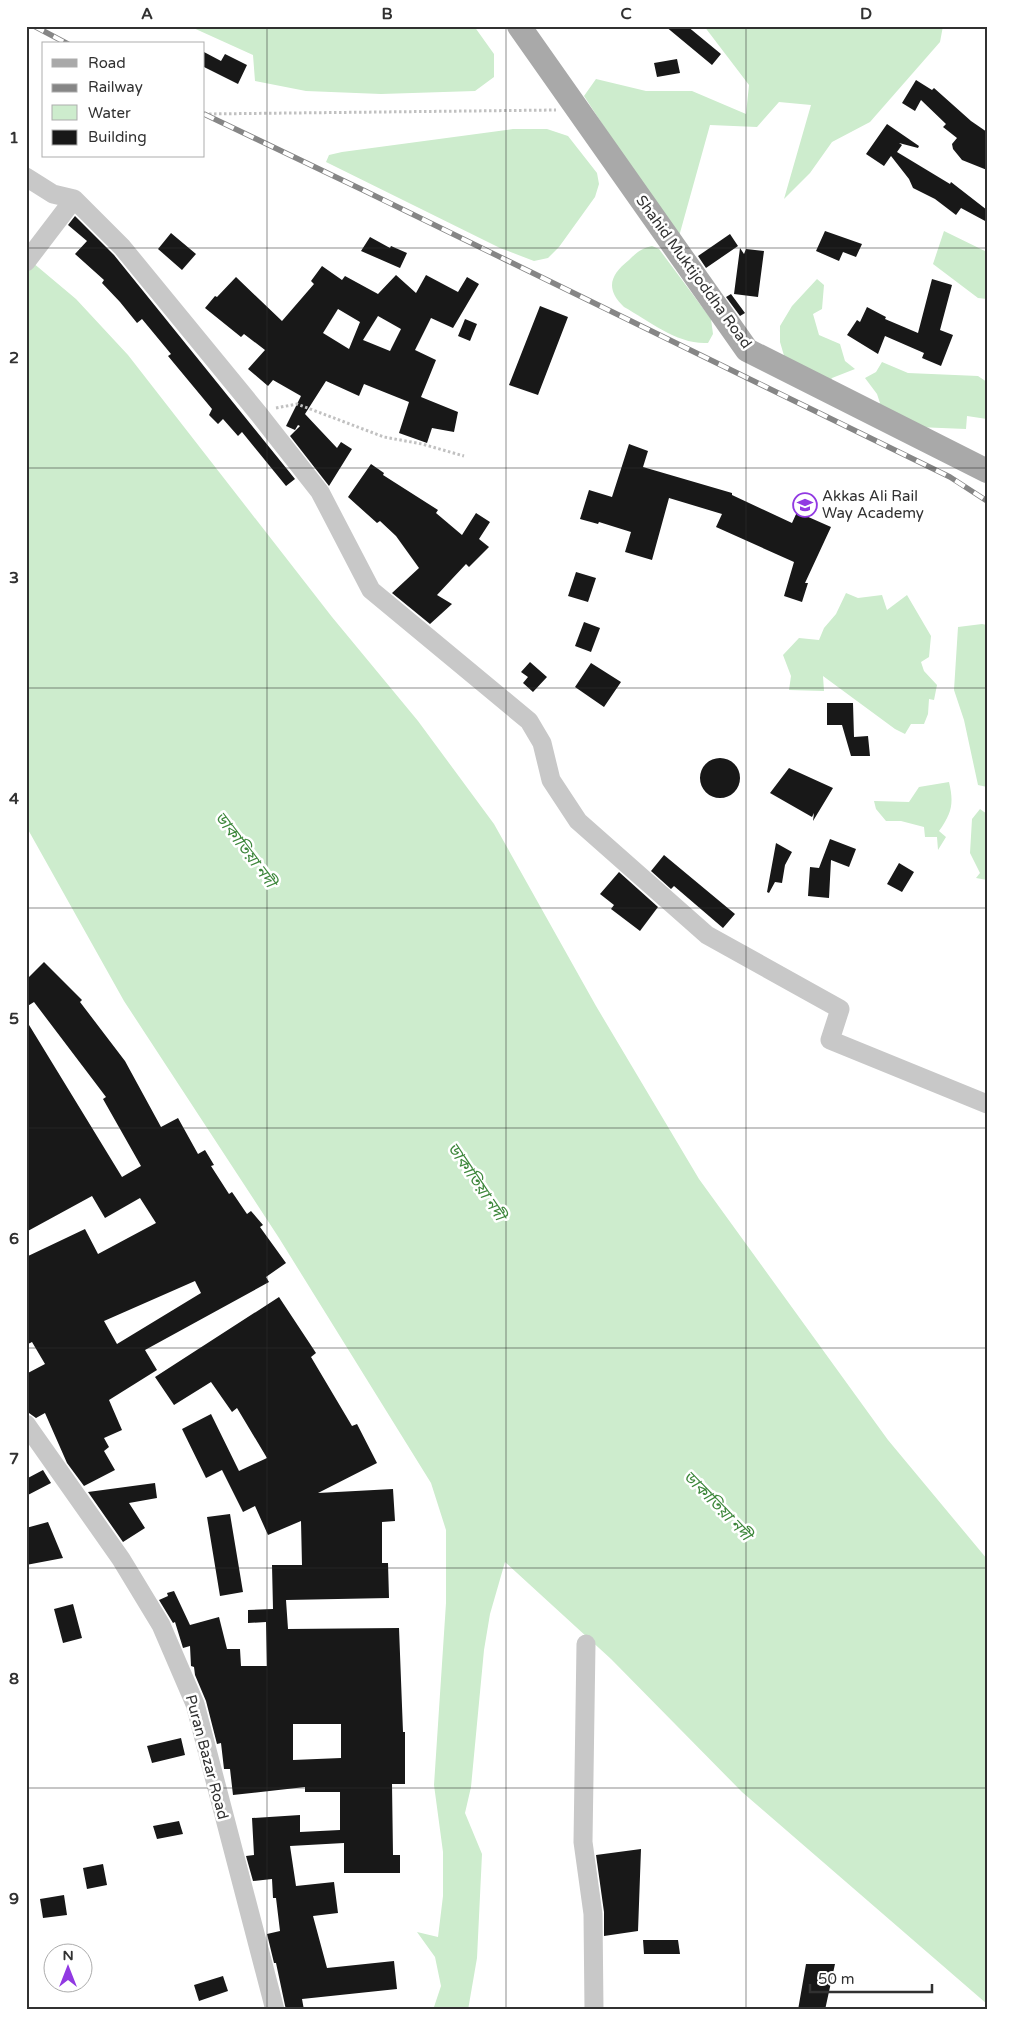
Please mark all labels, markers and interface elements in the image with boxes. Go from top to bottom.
text: A [141,4,153,24]
text: B [381,4,393,24]
text: C [620,4,632,24]
text: D [860,4,872,24]
legend [42,42,205,158]
text: Road [88,54,126,72]
text: Railway [88,78,143,96]
text: Water [88,104,131,122]
text: 1 [9,128,19,148]
text: Building [88,128,147,146]
street label: Shahid Muktijoddha Road [632,192,756,352]
text: 2 [9,348,19,368]
place label: Akkas Ali Rail Way Academy [822,487,924,522]
school or university icon: Akkas Ali Rail Way Academy [792,492,818,518]
text: 3 [9,568,19,588]
text: 4 [9,789,19,809]
water label: ডাকাতিয়া নদী [210,808,282,894]
text: 5 [9,1009,19,1029]
water label: ডাকাতিয়া নদী [443,1139,511,1227]
text: 6 [9,1229,19,1249]
text: 7 [9,1449,19,1469]
water label: ডাকাতিয়া নদী [679,1467,757,1547]
text: 8 [9,1669,19,1689]
street label: Puran Bazar Road [182,1693,232,1821]
text: 9 [9,1889,19,1909]
north arrow [42,1944,92,1994]
text: N [62,1947,74,1964]
scale bar [810,1961,933,1993]
text: 50 m [818,1970,855,1988]

